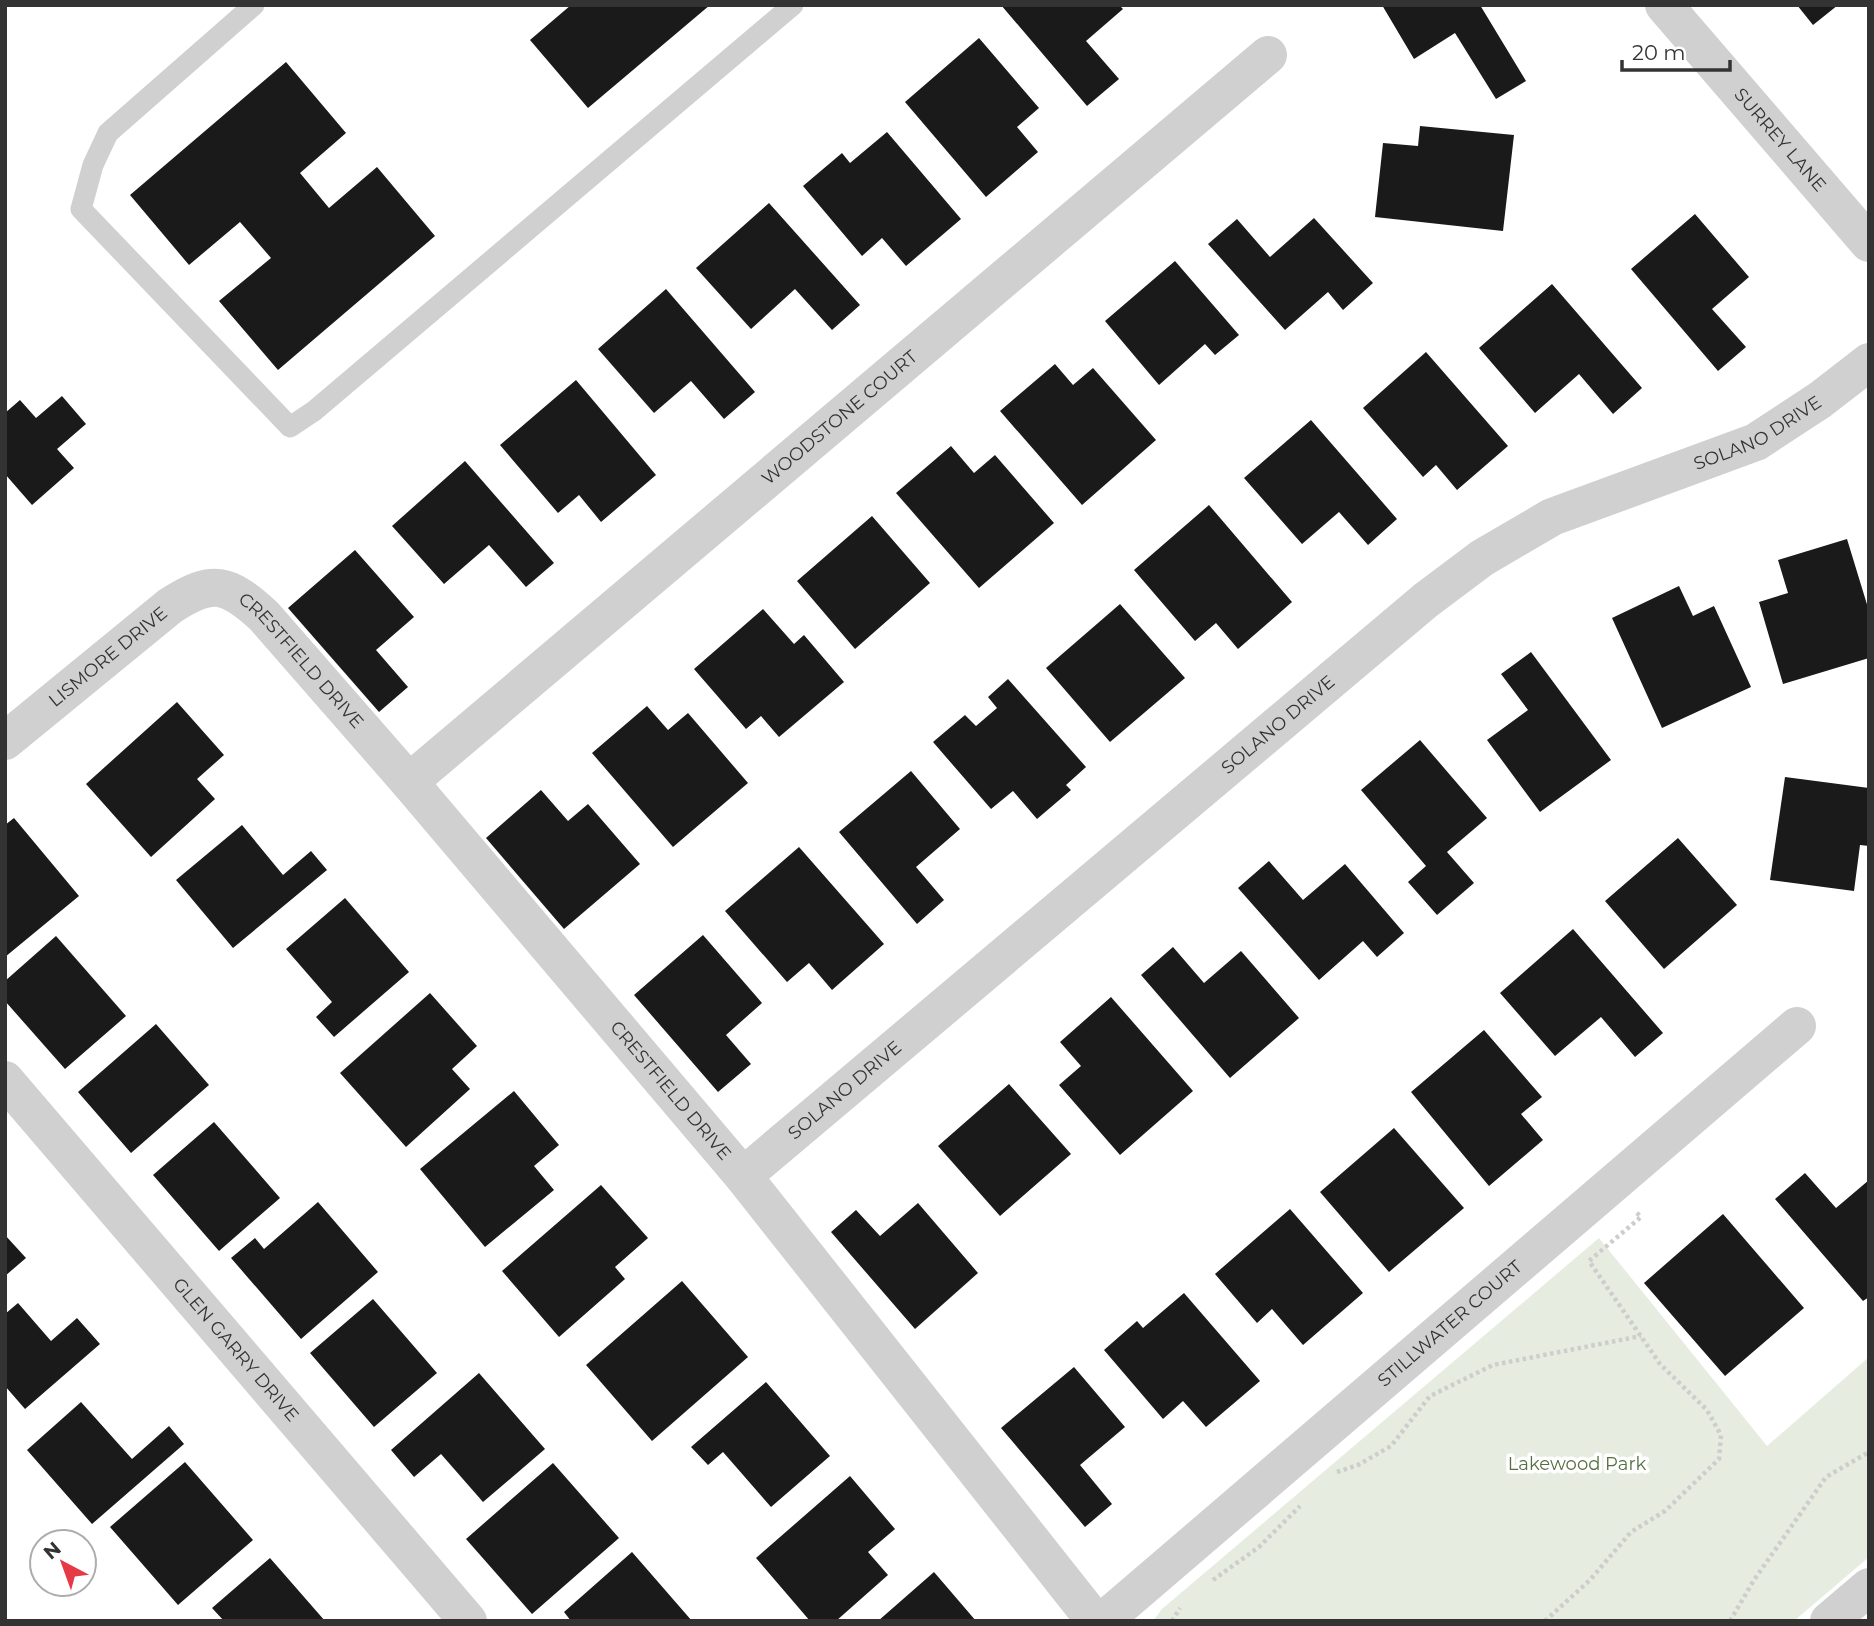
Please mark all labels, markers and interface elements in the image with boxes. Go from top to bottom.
scale bar [1622,28,1730,72]
text: 20 m [1632,40,1686,65]
street label: SURREY LANE [1730,84,1831,196]
street label: WOODSTONE COURT [757,345,922,490]
street label: SOLANO DRIVE [1691,391,1825,475]
street label: CRESTFIELD DRIVE [234,588,368,733]
street label: LISMORE DRIVE [44,602,172,712]
street label: SOLANO DRIVE [1217,671,1339,779]
street label: CRESTFIELD DRIVE [605,1016,736,1165]
street label: SOLANO DRIVE [783,1036,906,1144]
street label: STILLWATER COURT [1373,1255,1527,1392]
street label: GLEN GARRY DRIVE [168,1273,303,1426]
park label: Lakewood Park [1508,1453,1646,1475]
north arrow [28,1528,98,1598]
text: N [39,1537,66,1564]

